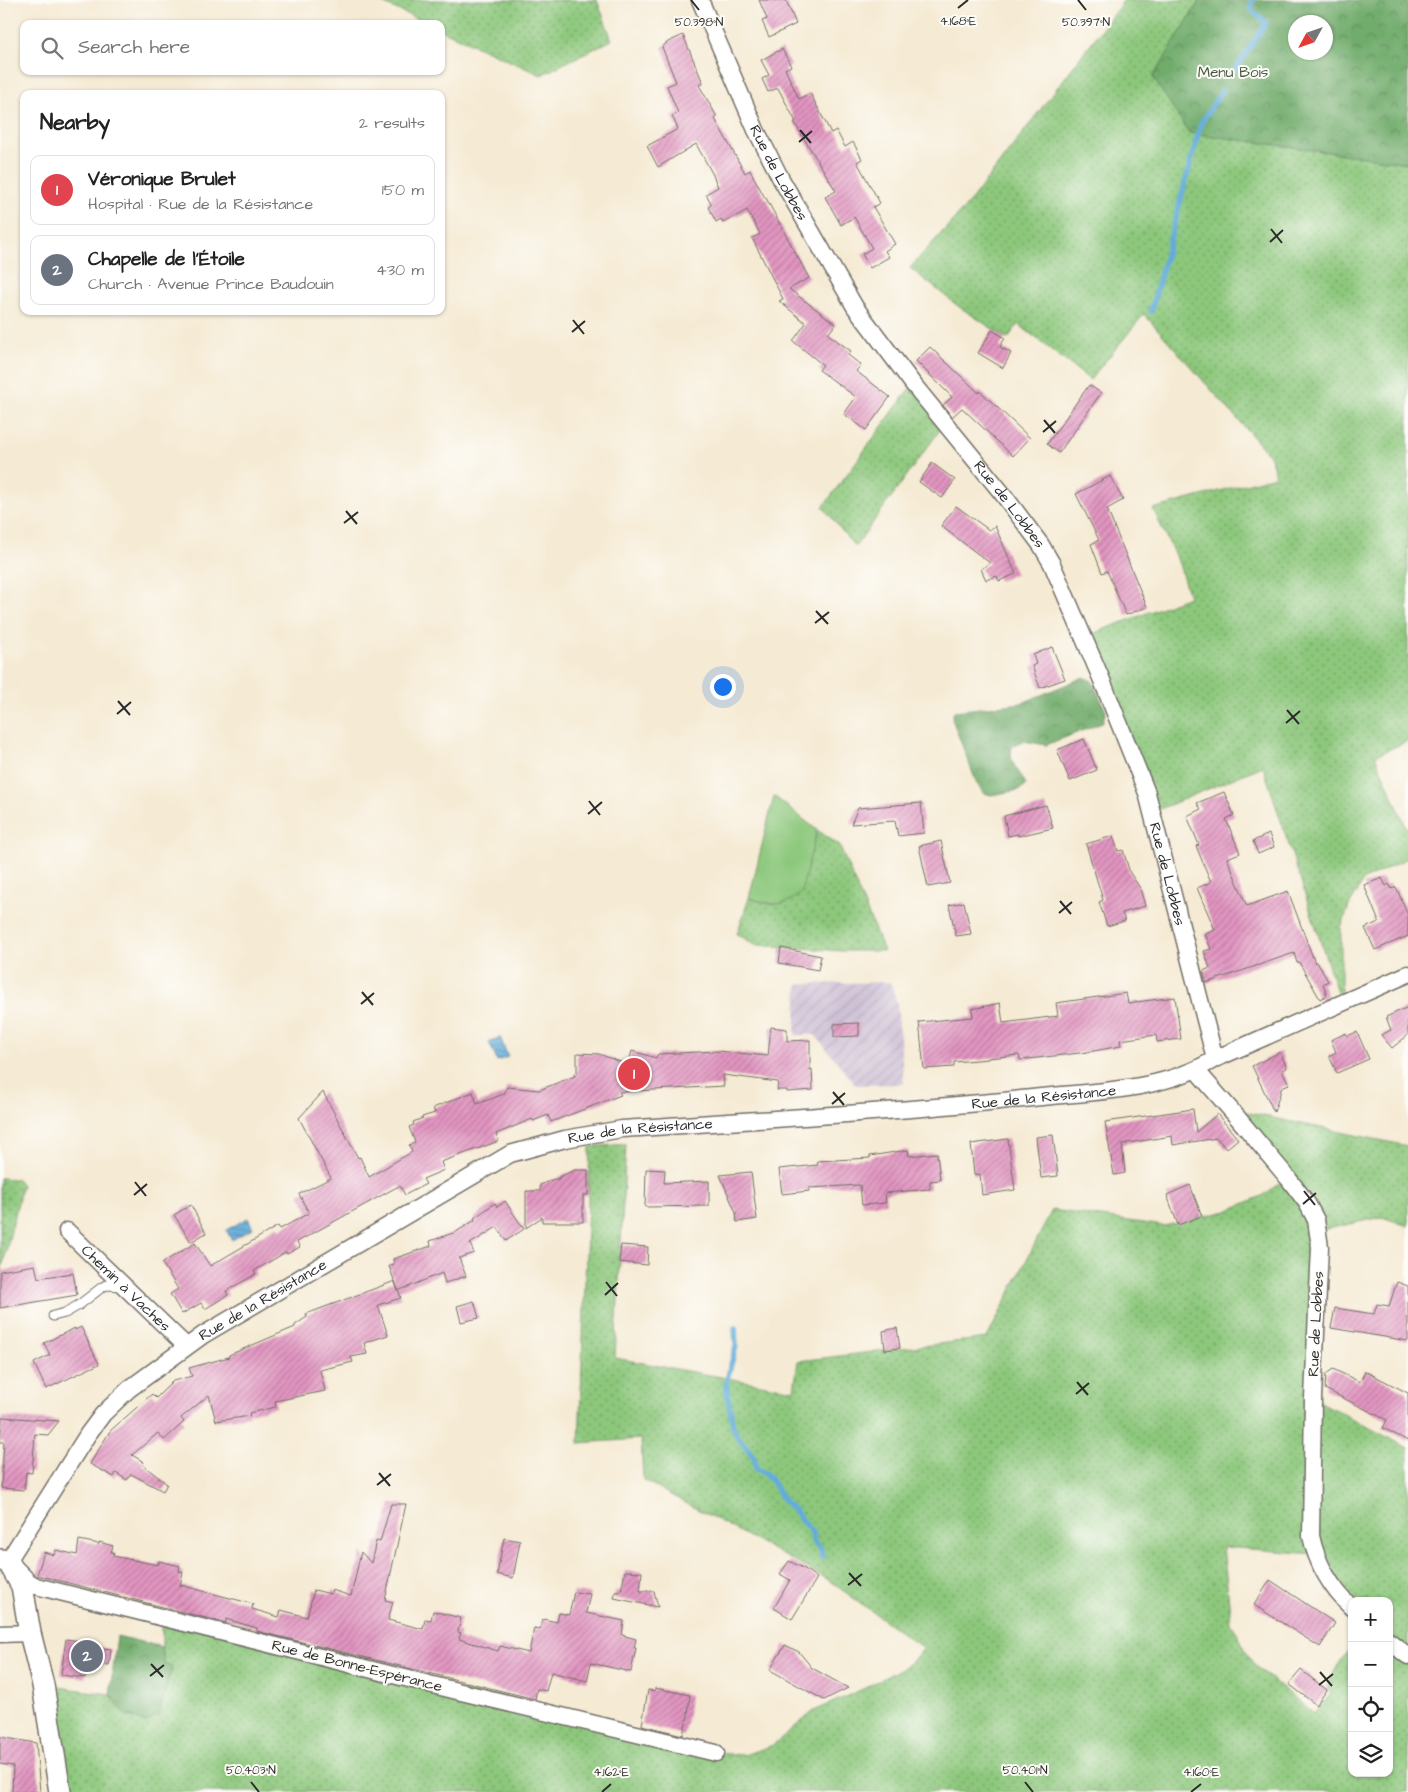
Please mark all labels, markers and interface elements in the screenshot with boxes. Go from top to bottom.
text: 4.168°E [940,13,976,30]
text: 50.398°N [675,14,724,31]
text: 50.397°N [1062,14,1111,31]
north arrow [1288,15,1333,60]
search box [20,20,445,75]
icon: search [38,34,66,62]
text: Search here [78,34,190,61]
park label: Menu Bois [1198,62,1269,83]
text: Nearby [40,108,110,137]
text: 2 results [359,112,425,134]
street label: Rue de Lobbes [745,121,813,225]
text: Véronique Brulet [88,166,236,193]
text: 1 [56,179,58,201]
text: 150 m [382,179,424,201]
text: Hospital · Rue de la Résistance [88,193,313,215]
text: Chapelle de l'Étoile [88,246,245,273]
text: 2 [52,259,62,281]
text: 430 m [376,259,424,281]
text: Church · Avenue Prince Baudouin [88,273,334,295]
street label: Rue de Lobbes [969,456,1050,553]
your location [710,674,736,700]
street label: Rue de Lobbes [1144,820,1191,928]
pin: 1 [618,1055,650,1093]
street label: Rue de la Résistance [970,1079,1117,1114]
street label: Rue de la Résistance [566,1113,713,1149]
street label: Chemin à Vaches [77,1240,176,1337]
street label: Rue de la Résistance [195,1254,331,1346]
street label: Rue de Lobbes [1303,1270,1329,1377]
map controls [1348,1597,1393,1777]
button: + [1348,1597,1393,1642]
street label: Rue de Bonne-Espérance [270,1635,444,1697]
pin: 2 [71,1637,103,1675]
button: − [1348,1642,1393,1687]
button: locate [1348,1687,1393,1732]
button: layers [1348,1732,1393,1777]
text: 50.403°N [226,1762,276,1779]
text: 50.401°N [1002,1762,1048,1779]
text: 4.162°E [593,1764,629,1781]
text: 4.160°E [1183,1764,1219,1781]

